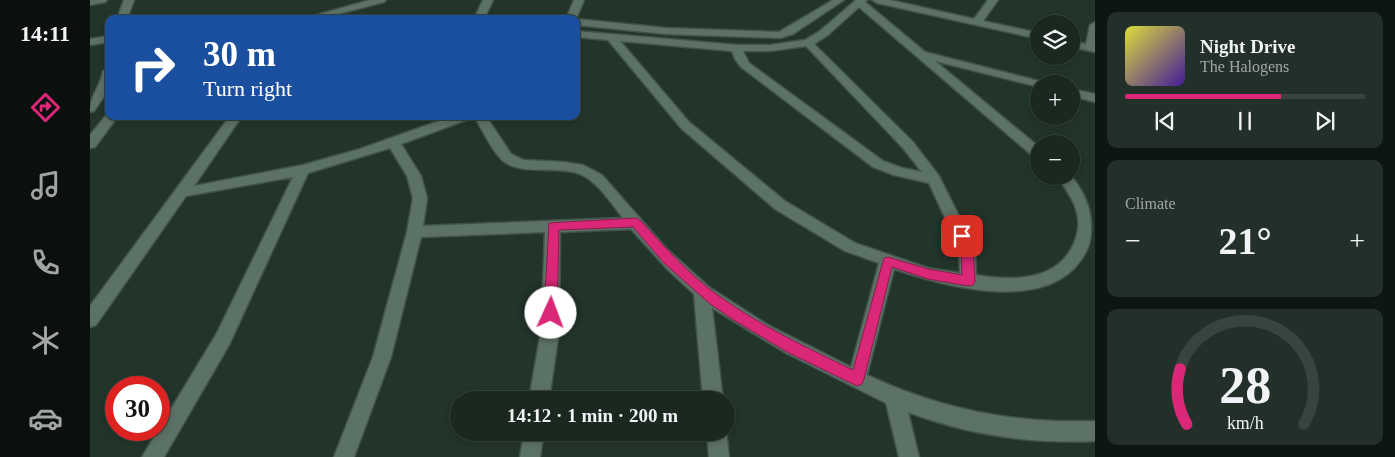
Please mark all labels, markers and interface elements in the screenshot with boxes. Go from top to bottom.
map controls [1030,15,1080,185]
button: layers [1030,15,1080,65]
text: 14:11 [20,21,70,46]
icon: right [120,35,185,100]
text: 30 m [203,35,276,74]
text: Night Drive [1200,36,1296,57]
text: The Halogens [1200,58,1289,75]
button: + [1030,75,1080,125]
text: Turn right [203,76,292,101]
icon: directions [28,90,63,125]
icon: previous [1151,107,1179,135]
icon: pause [1231,107,1259,135]
icon: next [1311,107,1339,135]
button: − [1030,135,1080,185]
icon: music [28,168,63,203]
text: Climate [1125,195,1176,212]
pin [941,215,983,257]
text: 21° [1218,220,1272,262]
icon: arrive [948,222,976,250]
text: − [1125,225,1141,256]
text: + [1349,225,1365,256]
icon: phone [28,245,63,280]
position arrow [524,286,576,338]
icon: climate [28,323,63,358]
text: 28 [1219,357,1271,414]
speed limit sign: 30 [105,376,170,441]
icon: car [28,401,63,436]
text: 14:12 · 1 min · 200 m [507,405,678,426]
text: km/h [1227,413,1263,433]

